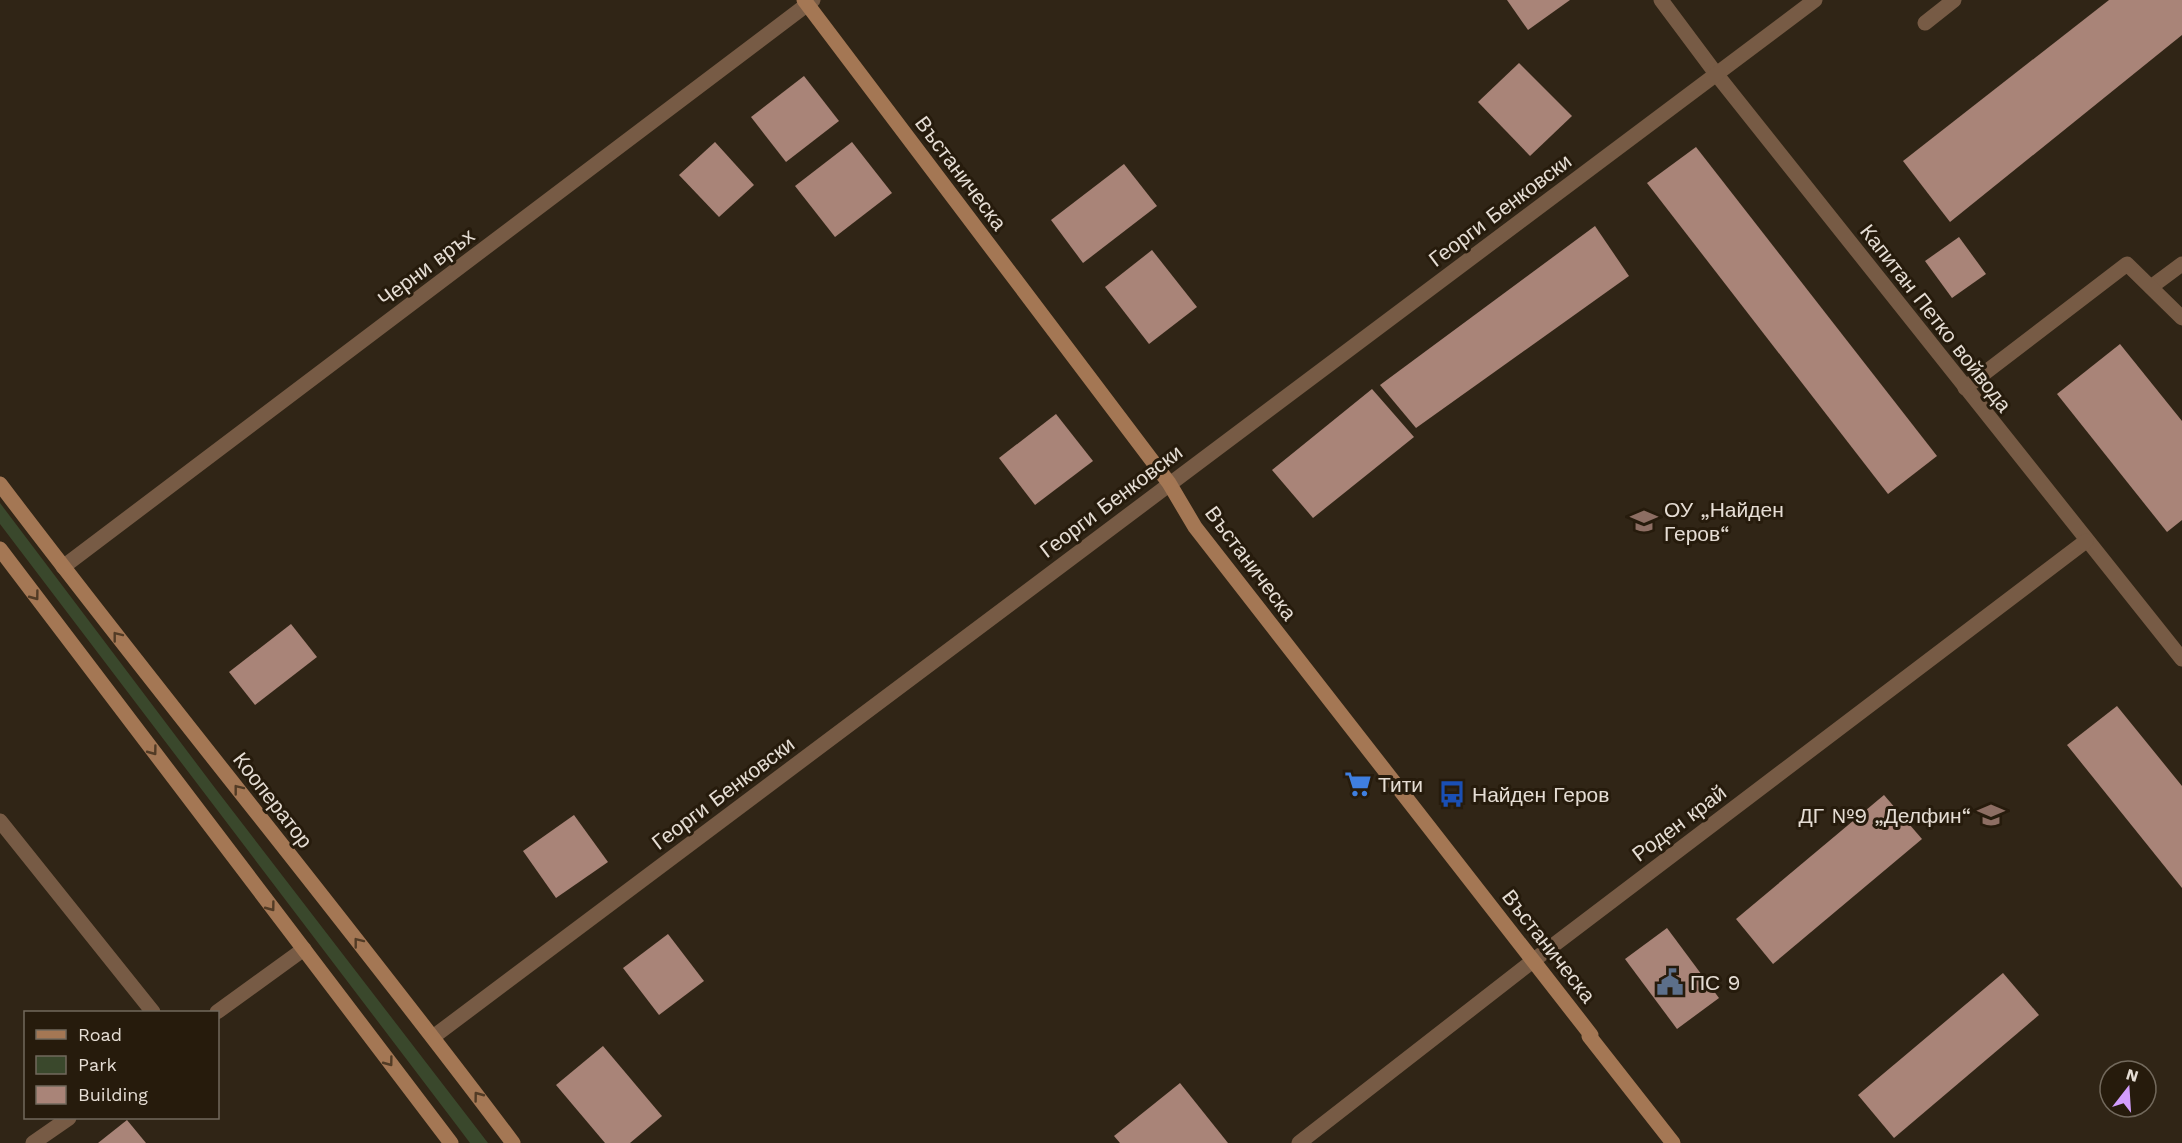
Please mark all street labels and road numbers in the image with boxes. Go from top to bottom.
street label: Въстаническа [910,111,1012,235]
street label: Георги Бенковски [1424,148,1576,272]
street label: Капитан Петко войвода [1855,219,2017,417]
street label: Черни връх [373,222,480,311]
street label: Георги Бенковски [1035,439,1187,563]
street label: Въстаническа [1200,501,1302,625]
street label: Георги Бенковски [647,731,799,855]
street label: Кооператор [228,747,318,853]
street label: Роден край [1627,780,1731,866]
street label: Въстаническа [1497,885,1601,1008]

